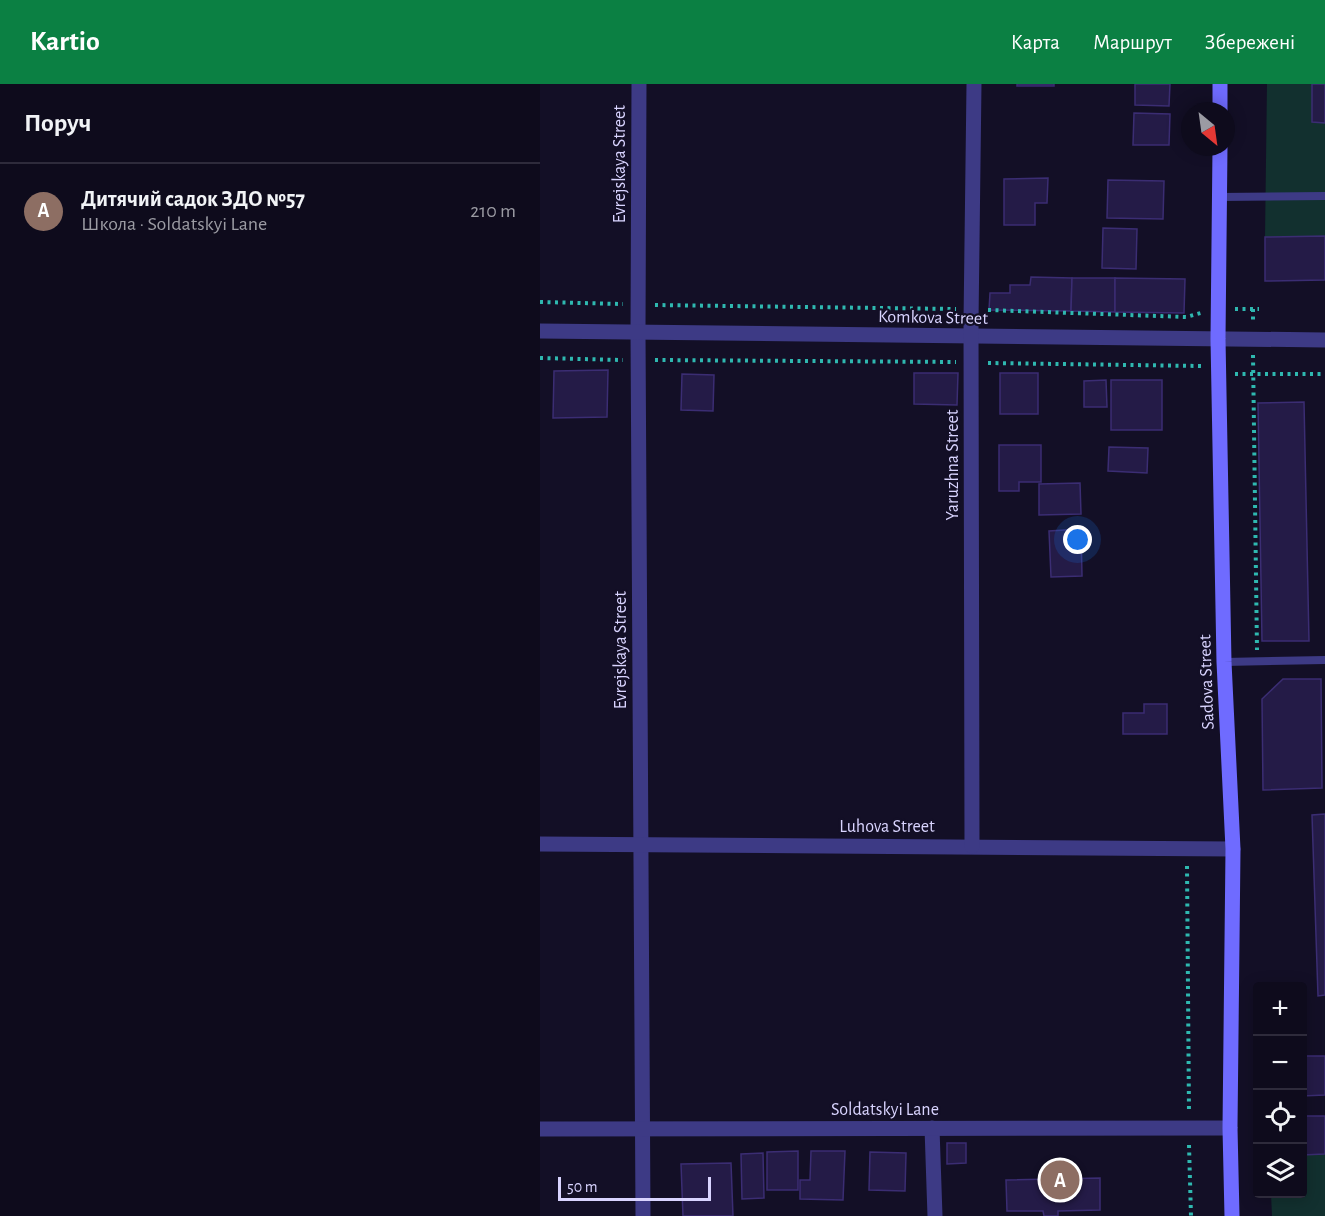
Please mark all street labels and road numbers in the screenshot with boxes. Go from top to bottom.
street label: Evrejskaya Street [611,105,629,223]
street label: Komkova Street [878,308,988,328]
street label: Yaruzhna Street [944,409,962,521]
street label: Evrejskaya Street [612,591,630,709]
street label: Sadova Street [1196,634,1218,730]
street label: Luhova Street [839,818,935,836]
street label: Soldatskyi Lane [831,1101,939,1119]

